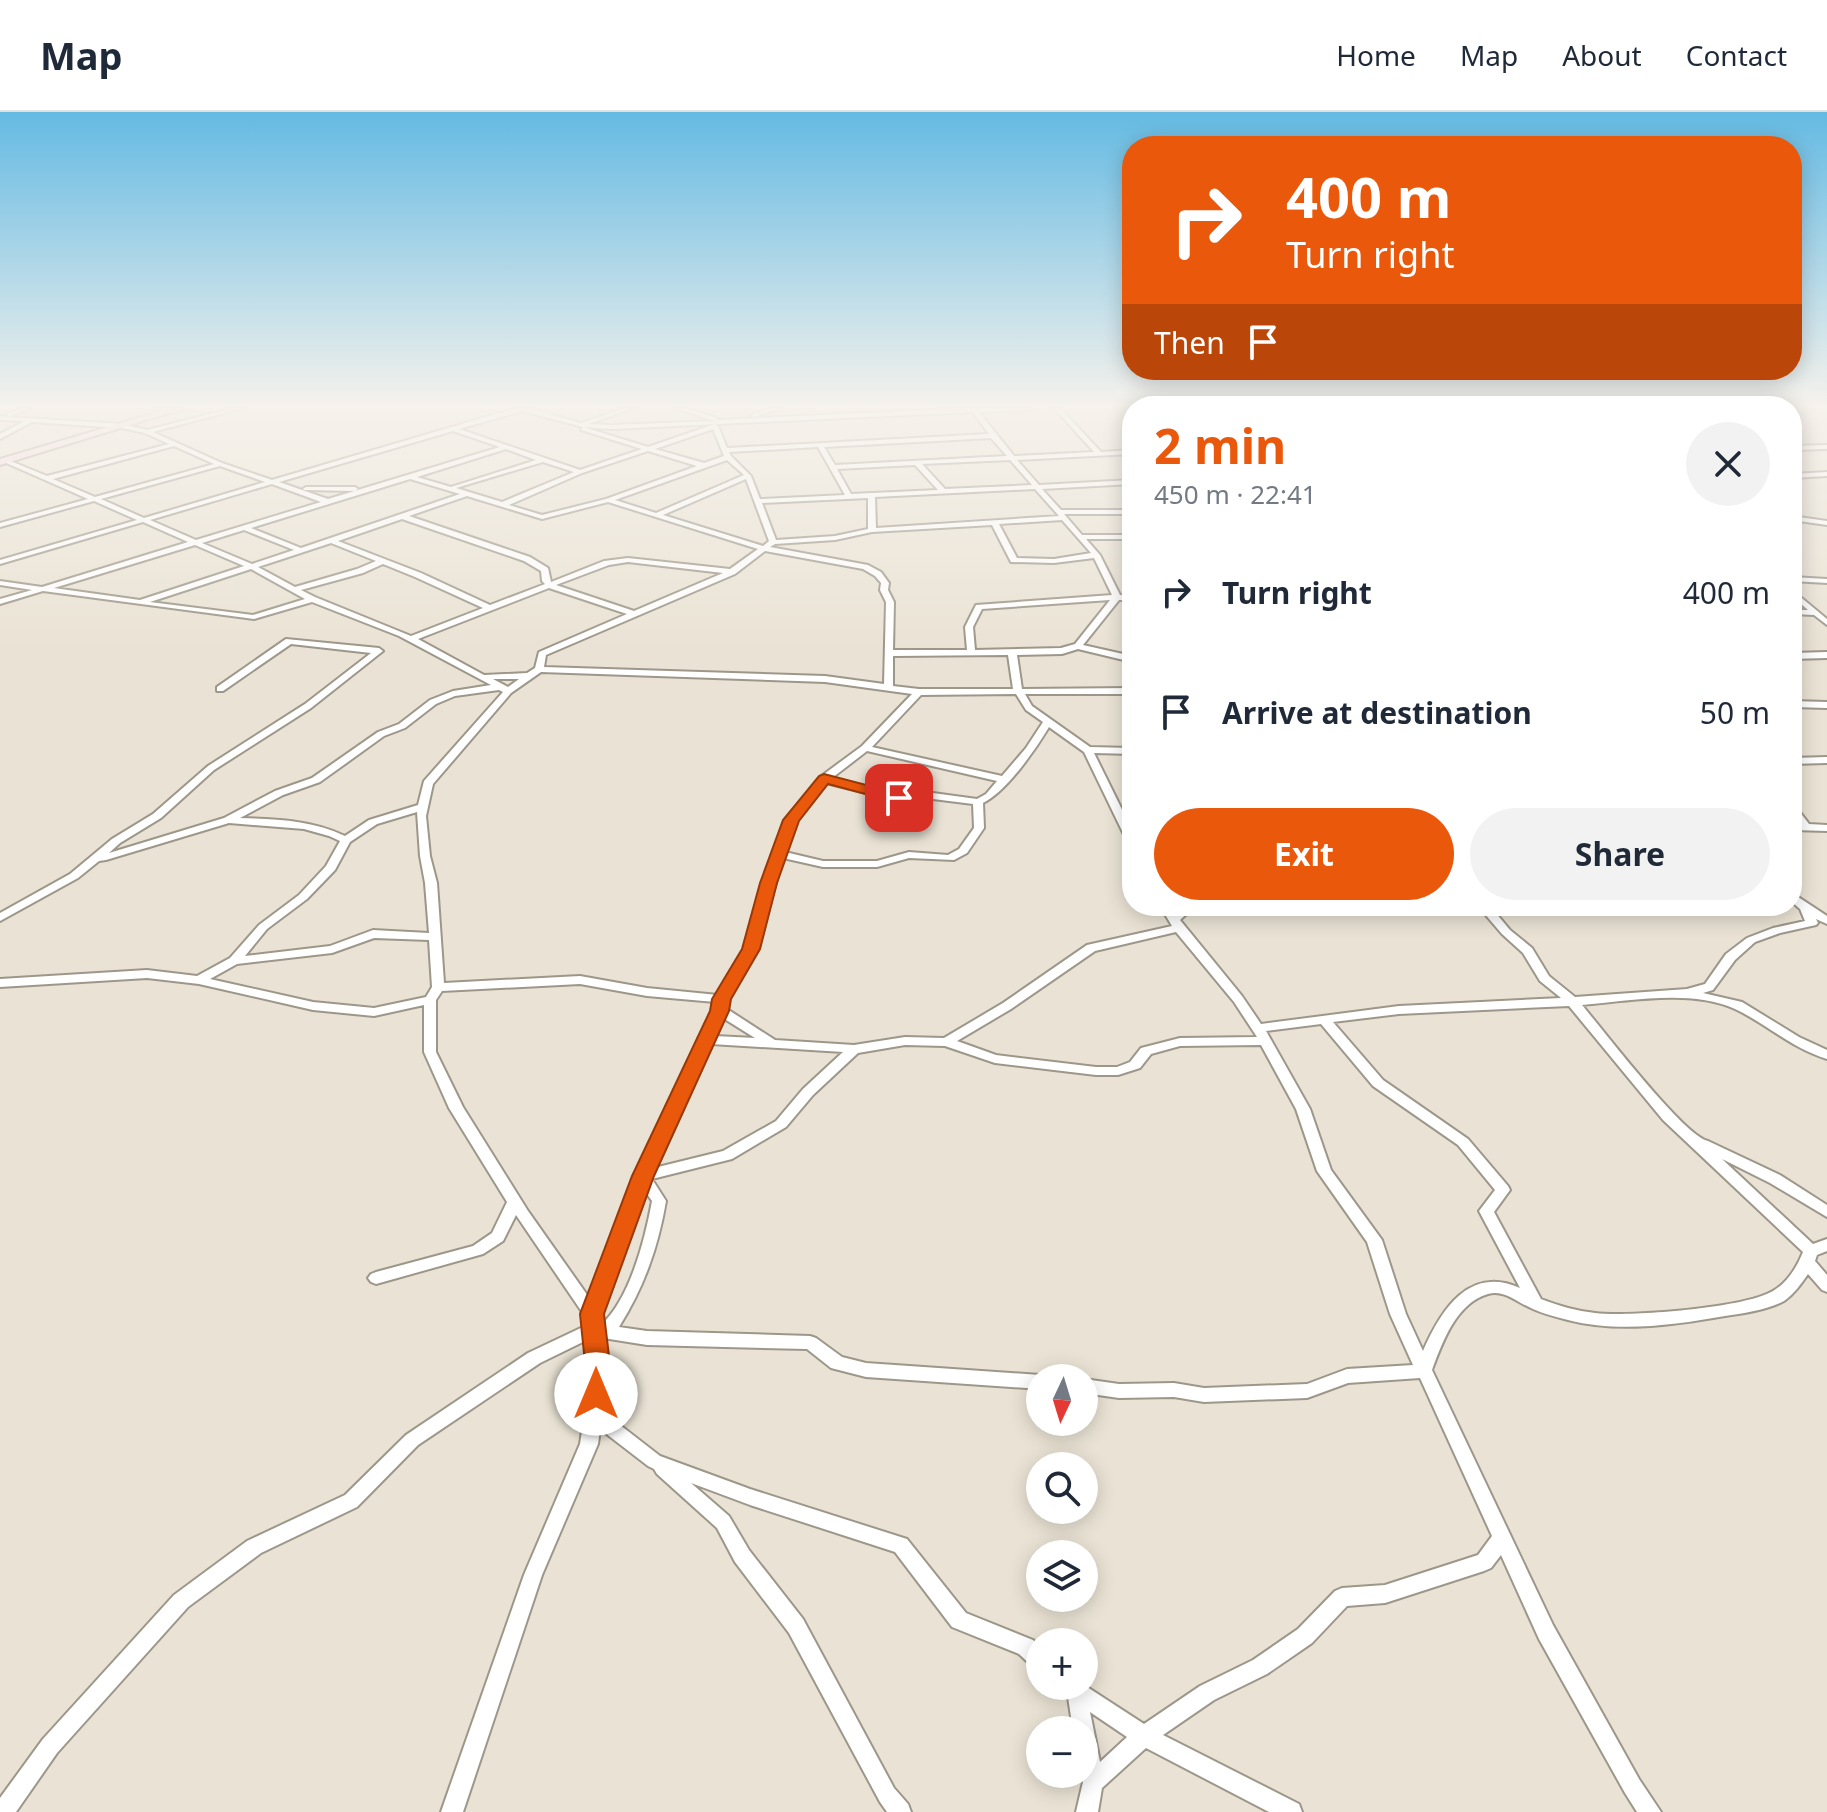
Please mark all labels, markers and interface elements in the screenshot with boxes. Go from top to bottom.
text: Map [40,29,123,81]
text: Home [1336,36,1416,74]
text: Map [1460,36,1518,74]
text: About [1562,36,1642,74]
text: Contact [1686,36,1787,74]
text: 400 m [1286,158,1451,234]
icon: right [1154,168,1258,272]
text: Turn right [1286,230,1454,279]
icon: arrive [1241,320,1285,364]
text: Then [1154,322,1225,363]
text: 2 min [1154,413,1286,478]
button: close [1686,422,1770,506]
text: 450 m · 22:41 [1154,476,1317,512]
icon: right [1154,570,1198,614]
text: Turn right [1222,572,1372,613]
text: 400 m [1683,572,1770,613]
icon: arrive [1154,690,1198,734]
text: Arrive at destination [1222,692,1532,733]
text: 50 m [1700,692,1770,733]
pin [865,764,933,832]
icon: arrive [877,776,921,820]
button: Exit [1154,808,1454,900]
button: Share [1470,808,1770,900]
position arrow [554,1352,638,1436]
north arrow [1026,1364,1098,1436]
map controls [1026,1364,1098,1788]
button: search [1026,1452,1098,1524]
button: layers [1026,1540,1098,1612]
button: + [1026,1628,1098,1700]
button: − [1026,1716,1098,1788]

